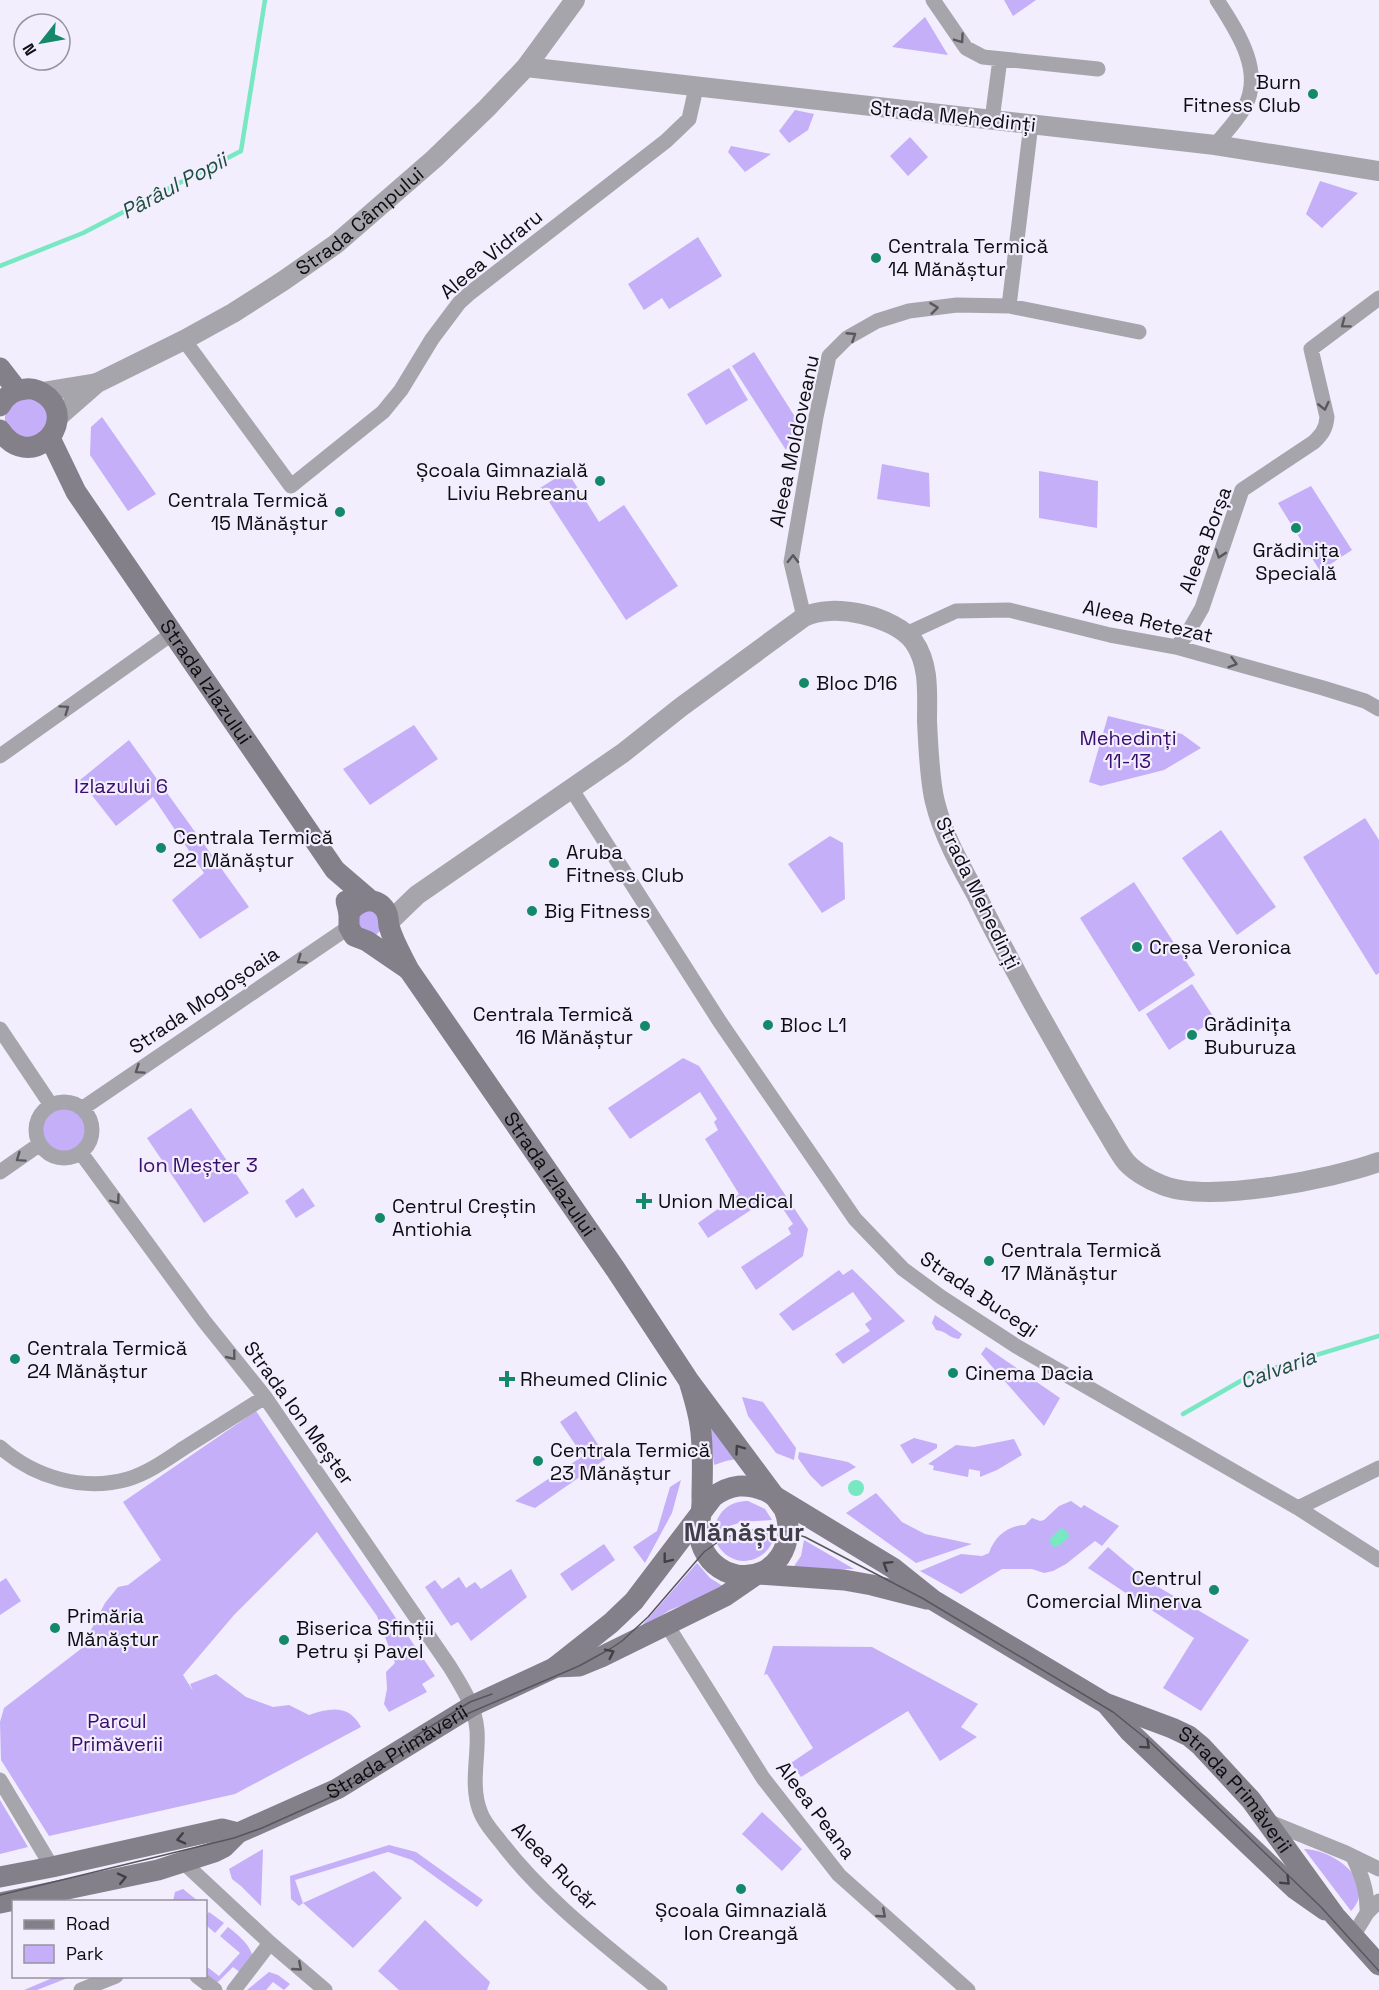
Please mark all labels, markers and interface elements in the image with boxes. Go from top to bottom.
north arrow [12,12,72,72]
one-way arrow [953,33,964,44]
text: N [18,39,41,59]
place label: Burn Fitness Club [1183,69,1301,118]
marker: Burn Fitness Club [1306,87,1320,101]
street label: Strada Mehedinți [869,94,1037,138]
water label: Pârâul Popii [116,145,234,225]
street label: Strada Câmpului [291,161,429,281]
street label: Aleea Vidraru [434,203,548,305]
place label: Centrala Termică 14 Mănăștur [888,233,1048,282]
marker: Centrala Termică 14 Mănăștur [869,251,883,265]
one-way arrow [929,302,939,315]
one-way arrow [1341,316,1352,327]
one-way arrow [845,333,856,344]
street label: Aleea Moldoveanu [763,353,825,529]
one-way arrow [1317,401,1330,411]
place label: Școala Gimnazială Liviu Rebreanu [416,457,588,506]
marker: Școala Gimnazială Liviu Rebreanu [593,474,607,488]
street label: Aleea Borșa [1173,483,1237,597]
place label: Centrala Termică 15 Mănăștur [168,487,328,536]
marker: Centrala Termică 15 Mănăștur [333,505,347,519]
marker: Grădinița Specială [1289,521,1303,535]
place label: Grădinița Specială [1252,537,1340,586]
one-way arrow [1215,548,1228,559]
one-way arrow [787,555,799,564]
street label: Aleea Retezat [1080,593,1216,649]
street label: Strada Izlazului [154,614,258,749]
one-way arrow [1227,656,1238,668]
place label: Bloc D16 [816,670,897,696]
marker: Bloc D16 [797,676,811,690]
one-way arrow [59,705,70,716]
park label: Mehedinți 11-13 [1079,725,1177,774]
park label: Izlazului 6 [74,773,168,799]
street label: Strada Mehedinți [930,812,1026,974]
place label: Centrala Termică 22 Mănăștur [173,824,333,873]
place label: Aruba Fitness Club [566,839,684,888]
marker: Centrala Termică 22 Mănăștur [154,841,168,855]
marker: Aruba Fitness Club [547,856,561,870]
place label: Big Fitness [544,898,650,924]
marker: Big Fitness [525,904,539,918]
place label: Creșa Veronica [1149,934,1291,960]
street label: Strada Mogoșoaia [124,940,284,1060]
marker: Creșa Veronica [1130,940,1144,954]
one-way arrow [296,953,307,964]
place label: Centrala Termică 16 Mănăștur [473,1001,633,1050]
place label: Grădinița Buburuza [1204,1011,1296,1060]
place label: Bloc L1 [780,1012,847,1038]
marker: Bloc L1 [761,1018,775,1032]
marker: Centrala Termică 16 Mănăștur [638,1019,652,1033]
marker: Grădinița Buburuza [1185,1028,1199,1042]
one-way arrow [135,1062,146,1073]
street label: Strada Izlazului [498,1107,602,1242]
one-way arrow [15,1151,26,1162]
park label: Ion Meșter 3 [138,1152,258,1178]
place label: Union Medical [658,1188,794,1214]
marker: Union Medical [635,1192,653,1210]
one-way arrow [108,1193,119,1204]
place label: Centrul Creștin Antiohia [392,1193,536,1242]
marker: Centrul Creștin Antiohia [373,1211,387,1225]
place label: Centrala Termică 17 Mănăștur [1001,1237,1161,1286]
street label: Strada Bucegi [915,1245,1043,1343]
marker: Centrala Termică 17 Mănăștur [982,1254,996,1268]
place label: Centrala Termică 24 Mănăștur [27,1335,187,1384]
street label: Strada Ion Meșter [238,1336,360,1490]
water label: Calvaria [1236,1342,1320,1395]
one-way arrow [225,1349,236,1360]
marker: Centrala Termică 24 Mănăștur [8,1352,22,1366]
place label: Cinema Dacia [965,1360,1094,1386]
place label: Rheumed Clinic [520,1366,668,1392]
marker: Cinema Dacia [946,1366,960,1380]
marker: Rheumed Clinic [498,1370,516,1388]
place label: Centrala Termică 23 Mănăștur [550,1437,710,1486]
one-way arrow [735,1445,746,1456]
marker: Centrala Termică 23 Mănăștur [531,1454,545,1468]
district label: Mănăștur [684,1515,804,1549]
one-way arrow [664,1552,675,1563]
one-way arrow [882,1561,893,1572]
place label: Centrul Comercial Minerva [1026,1565,1202,1614]
marker: Centrul Comercial Minerva [1207,1583,1221,1597]
place label: Primăria Mănăștur [67,1603,159,1652]
place label: Biserica Sfinții Petru și Pavel [296,1615,434,1664]
marker: Primăria Mănăștur [48,1621,62,1635]
marker: Biserica Sfinții Petru și Pavel [277,1633,291,1647]
one-way arrow [604,1649,615,1660]
street label: Strada Primăverii [322,1699,473,1805]
park label: Parcul Primăverii [71,1708,163,1757]
street label: Strada Primăverii [1174,1720,1298,1858]
one-way arrow [1139,1738,1150,1749]
street label: Aleea Peana [771,1756,861,1864]
street label: Aleea Rucăr [506,1816,604,1916]
one-way arrow [177,1831,187,1844]
one-way arrow [116,1872,126,1885]
one-way arrow [1280,1874,1290,1885]
marker: Școala Gimnazială Ion Creangă [734,1882,748,1896]
place label: Școala Gimnazială Ion Creangă [655,1897,827,1946]
legend [12,1900,207,1978]
one-way arrow [875,1907,886,1918]
text: Road [66,1912,110,1935]
text: Park [66,1942,104,1965]
one-way arrow [291,1959,302,1970]

